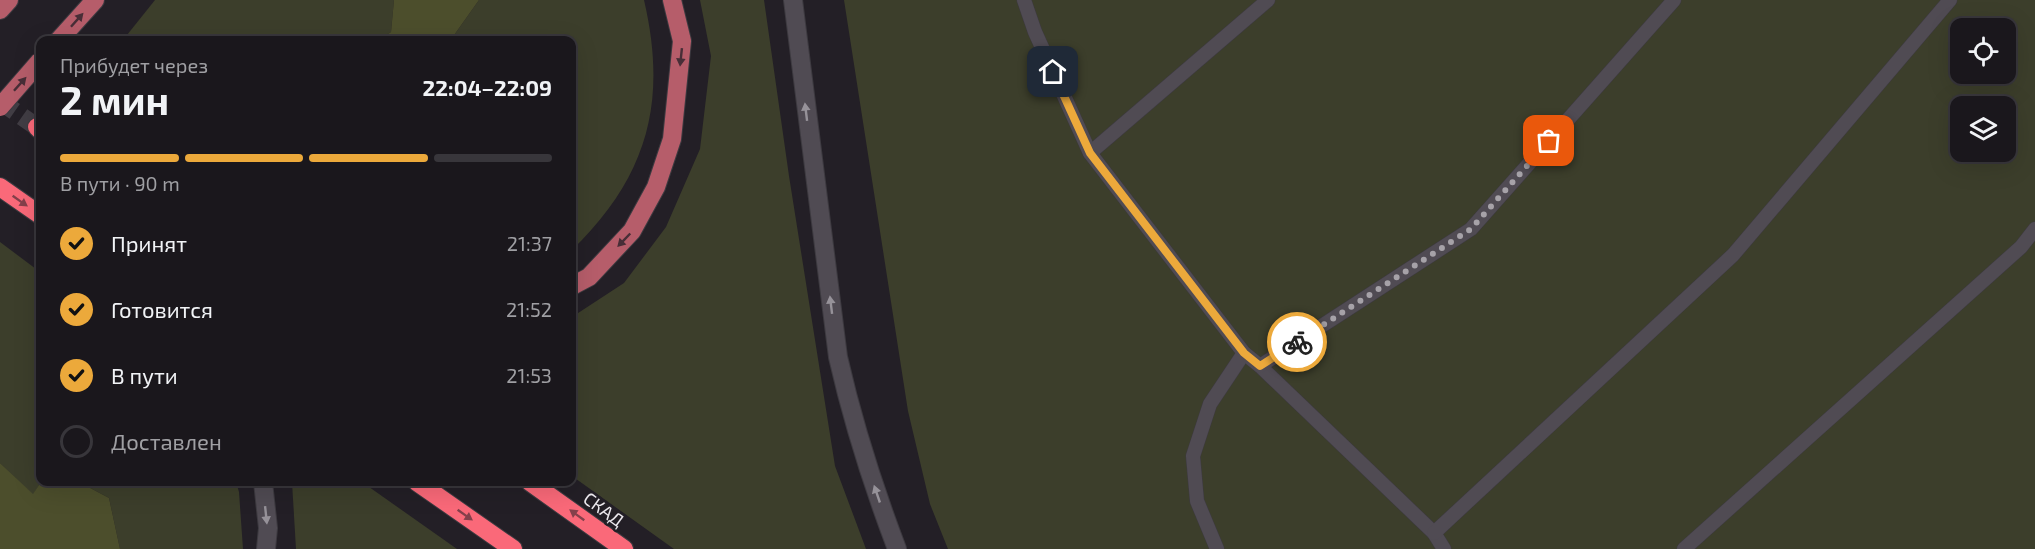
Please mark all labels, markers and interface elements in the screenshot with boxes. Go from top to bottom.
one-way arrow [70,13,83,28]
map controls [1950,18,2016,162]
button: locate [1950,18,2016,84]
pin [1027,46,1078,97]
one-way arrow [676,48,685,67]
text: Прибудет через [60,53,208,77]
icon: home [1036,55,1069,88]
text: 22:04–22:09 [422,74,552,100]
text: 2 мин [60,76,169,123]
one-way arrow [13,77,26,92]
button: layers [1950,96,2016,162]
one-way arrow [802,102,811,121]
pin [1523,115,1574,166]
icon: bag [1532,124,1565,157]
text: В пути · 90 m [60,171,180,195]
one-way arrow [12,195,28,207]
icon: check [60,227,93,260]
text: Принят [111,230,187,256]
text: 21:37 [507,231,552,255]
one-way arrow [618,232,632,246]
icon: check [60,293,93,326]
text: Готовится [111,296,213,322]
one-way arrow [827,296,836,315]
text: 21:52 [506,297,552,321]
courier [1267,312,1327,372]
icon: bike [1281,326,1314,359]
icon: check [60,359,93,392]
text: В пути [111,362,178,388]
text: 21:53 [506,363,552,387]
text: Доставлен [111,428,222,454]
one-way arrow [871,485,881,503]
street label: СКАД [579,487,629,531]
one-way arrow [261,506,271,525]
one-way arrow [456,509,472,521]
one-way arrow [569,509,585,521]

